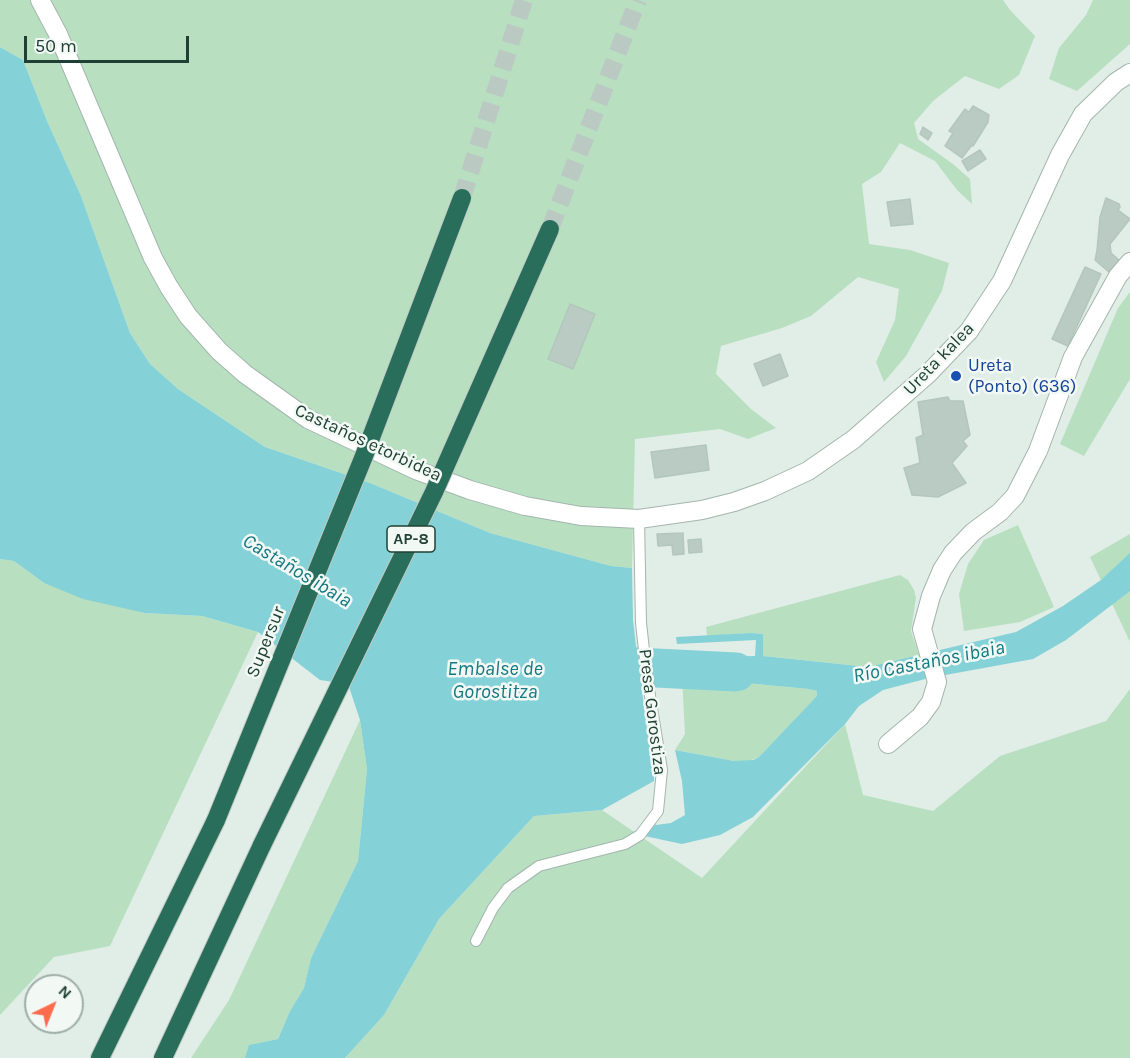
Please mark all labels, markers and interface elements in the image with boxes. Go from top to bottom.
scale bar [27,24,192,62]
text: 50 m [35,35,77,57]
street label: Ureta kalea [899,318,979,400]
place label: Ureta (Ponto) (636) [968,355,1076,398]
marker: Ureta (Ponto) (636) [949,369,963,383]
street label: Castaños etorbidea [291,399,445,487]
road number: AP-8 [387,526,435,552]
water label: Castaños ibaia [238,529,356,613]
street label: Supersur [242,603,290,681]
water label: Río Castaños ibaia [851,636,1007,688]
street label: Presa Gorostiza [634,648,670,776]
water label: Embalse de Gorostitza [447,657,543,704]
north arrow [24,974,84,1034]
text: N [55,981,76,1003]

